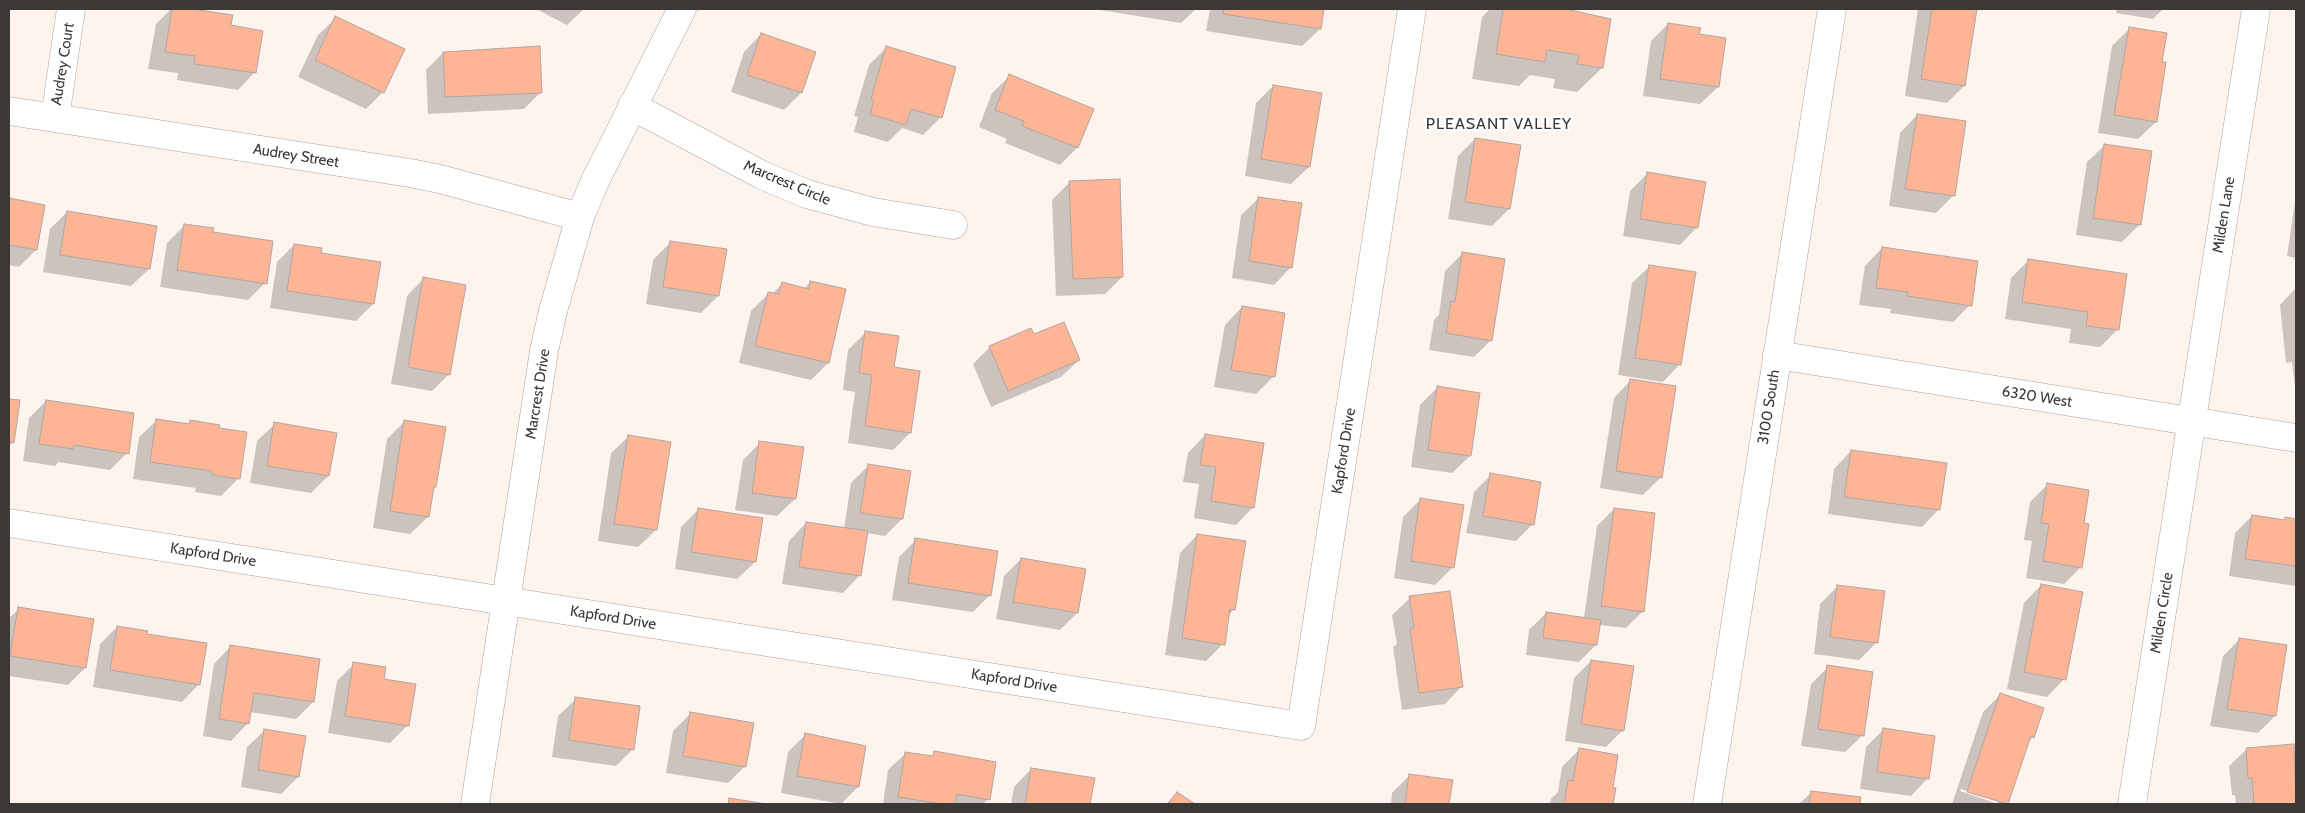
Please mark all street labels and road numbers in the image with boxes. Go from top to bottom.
street label: Audrey Court [48,21,78,107]
street label: Audrey Street [252,140,340,172]
street label: Marcrest Circle [741,157,833,209]
street label: Milden Lane [2209,175,2239,255]
street label: Marcrest Drive [522,348,554,440]
street label: 3100 South [1754,368,1784,446]
street label: 6320 West [2001,383,2073,411]
street label: Kapford Drive [1328,407,1360,495]
street label: Kapford Drive [169,539,257,571]
street label: Milden Circle [2147,571,2177,655]
street label: Kapford Drive [569,602,657,634]
street label: Kapford Drive [970,665,1058,697]

